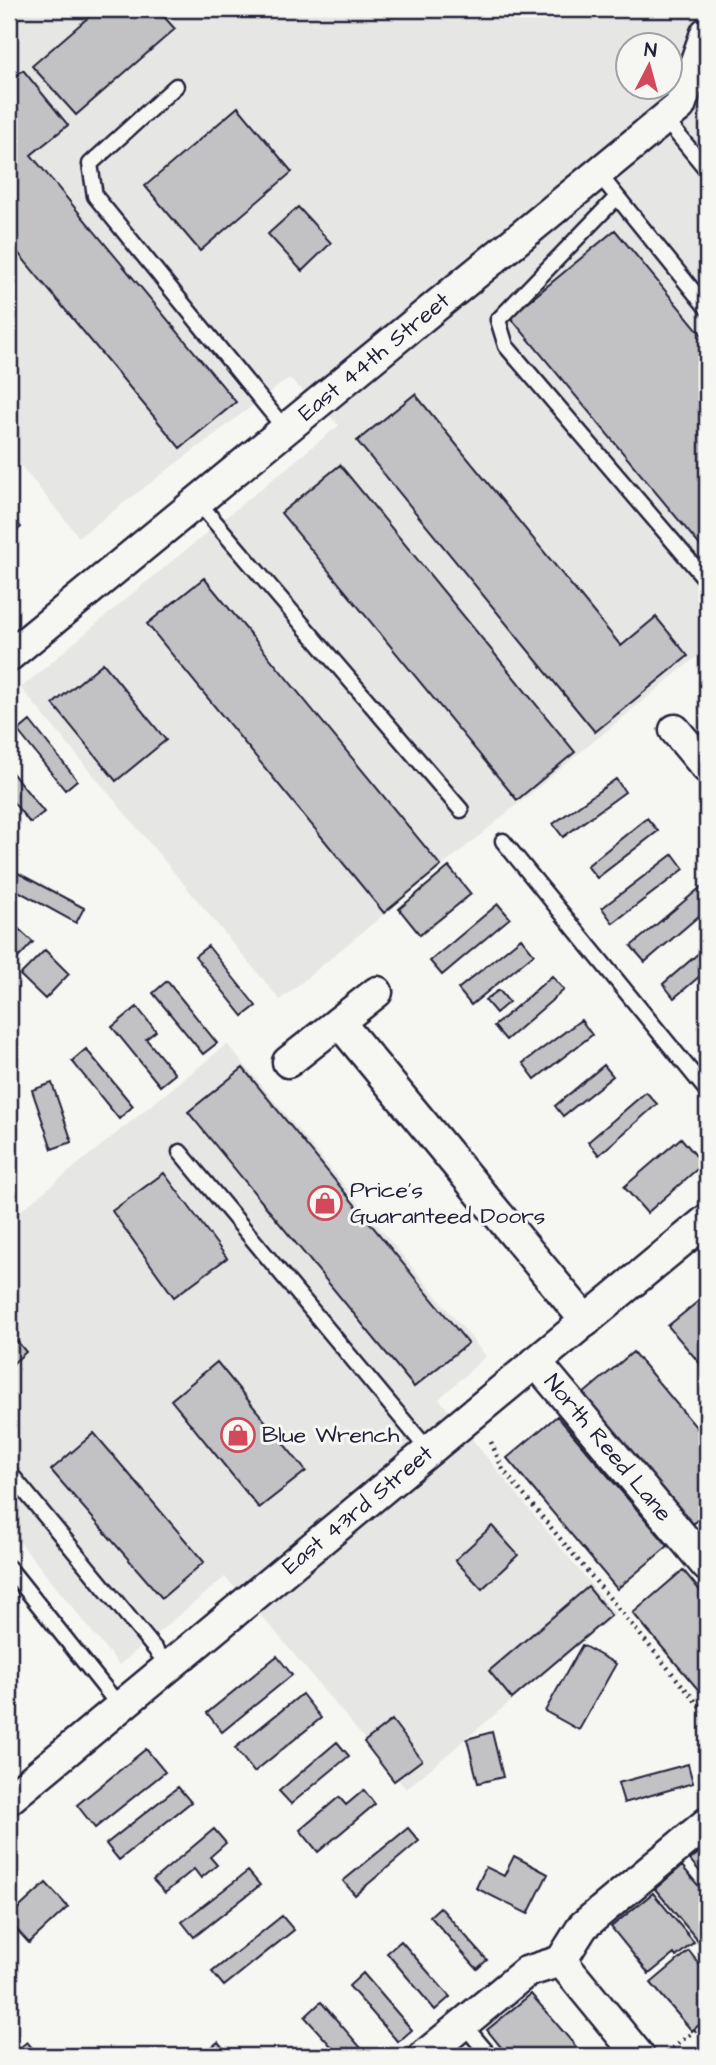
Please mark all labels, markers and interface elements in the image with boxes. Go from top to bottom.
north arrow [614,32,684,102]
text: N [643,37,658,65]
street label: East 44th Street [291,284,457,429]
place label: Price's Guaranteed Doors [350,1174,545,1232]
shop icon: Price's Guaranteed Doors [306,1184,344,1222]
street label: North Reed Lane [537,1367,679,1529]
shop icon: Blue Wrench [219,1416,257,1454]
place label: Blue Wrench [262,1419,400,1451]
street label: East 43rd Street [275,1437,441,1582]

